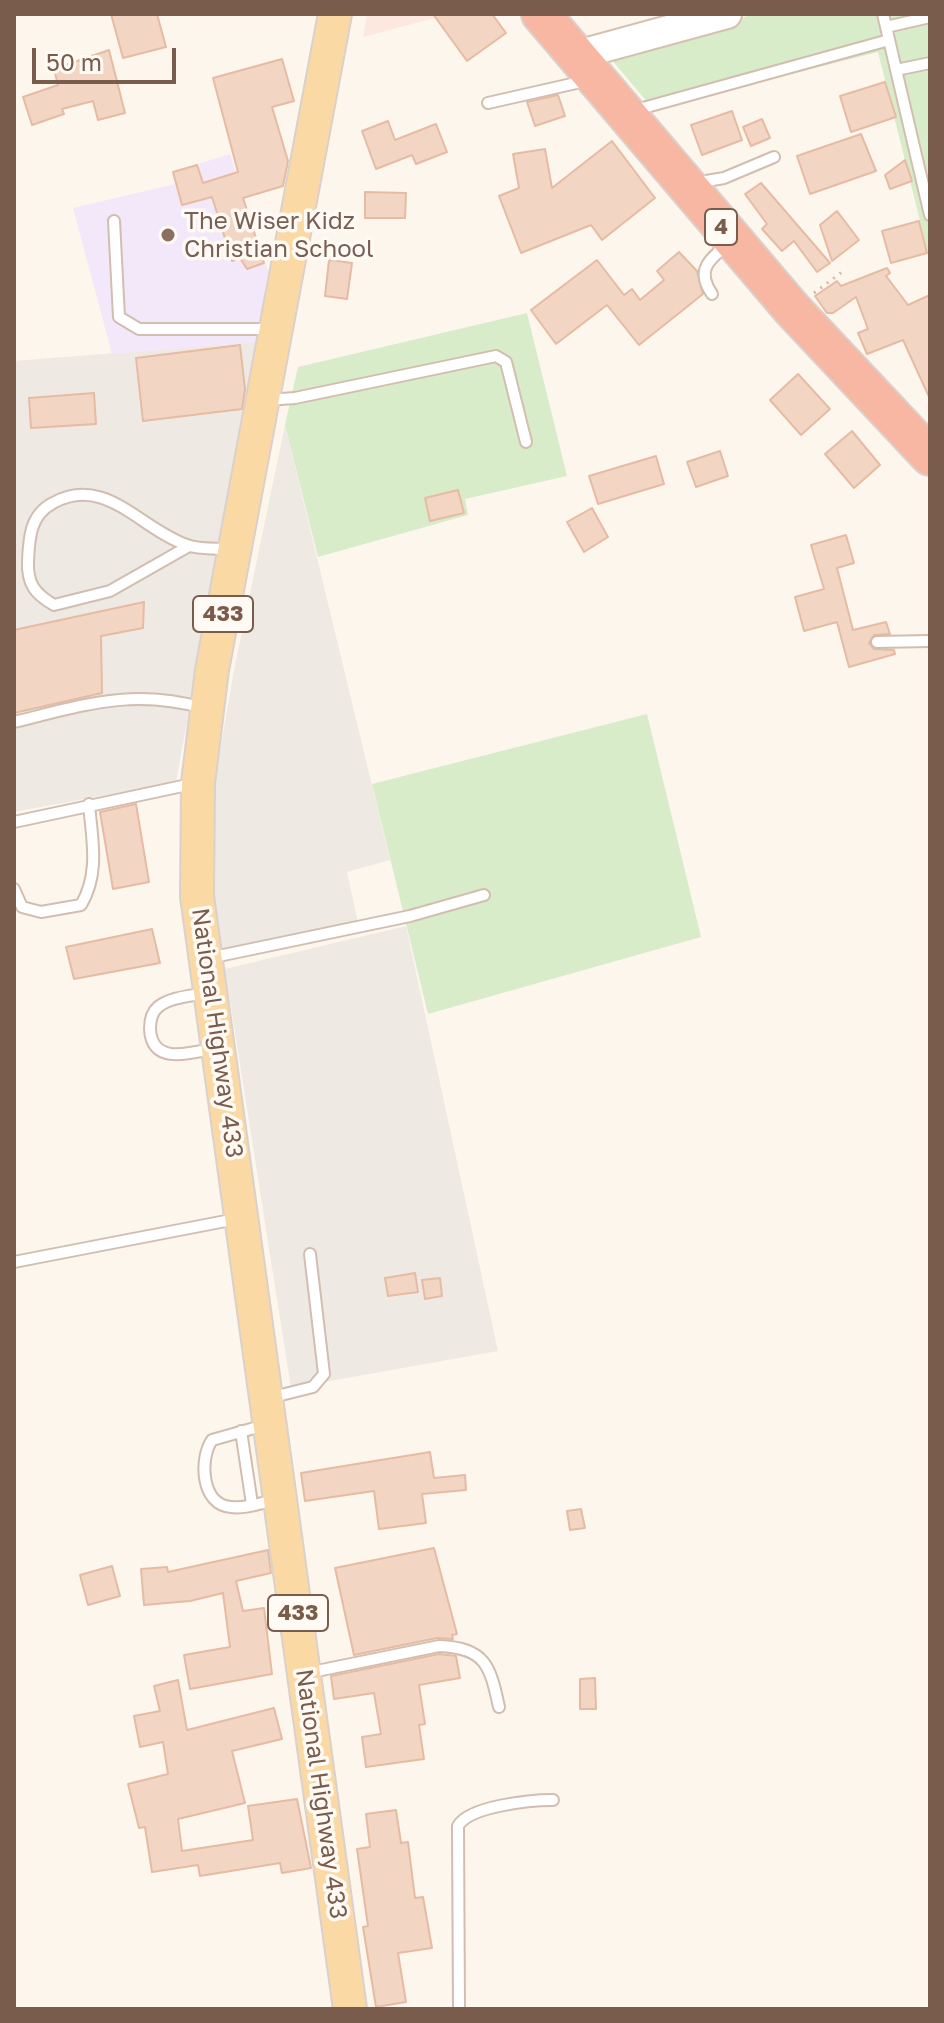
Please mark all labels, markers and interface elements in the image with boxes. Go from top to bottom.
scale bar [36,32,180,82]
text: 50 m [46,47,102,76]
place label: The Wiser Kidz Christian School [184,207,374,263]
road number: 4 [705,209,737,245]
marker: The Wiser Kidz Christian School [159,226,177,244]
road number: 433 [193,596,253,632]
street label: National Highway 433 [185,906,249,1160]
road number: 433 [268,1595,328,1631]
street label: National Highway 433 [289,1667,353,1921]

